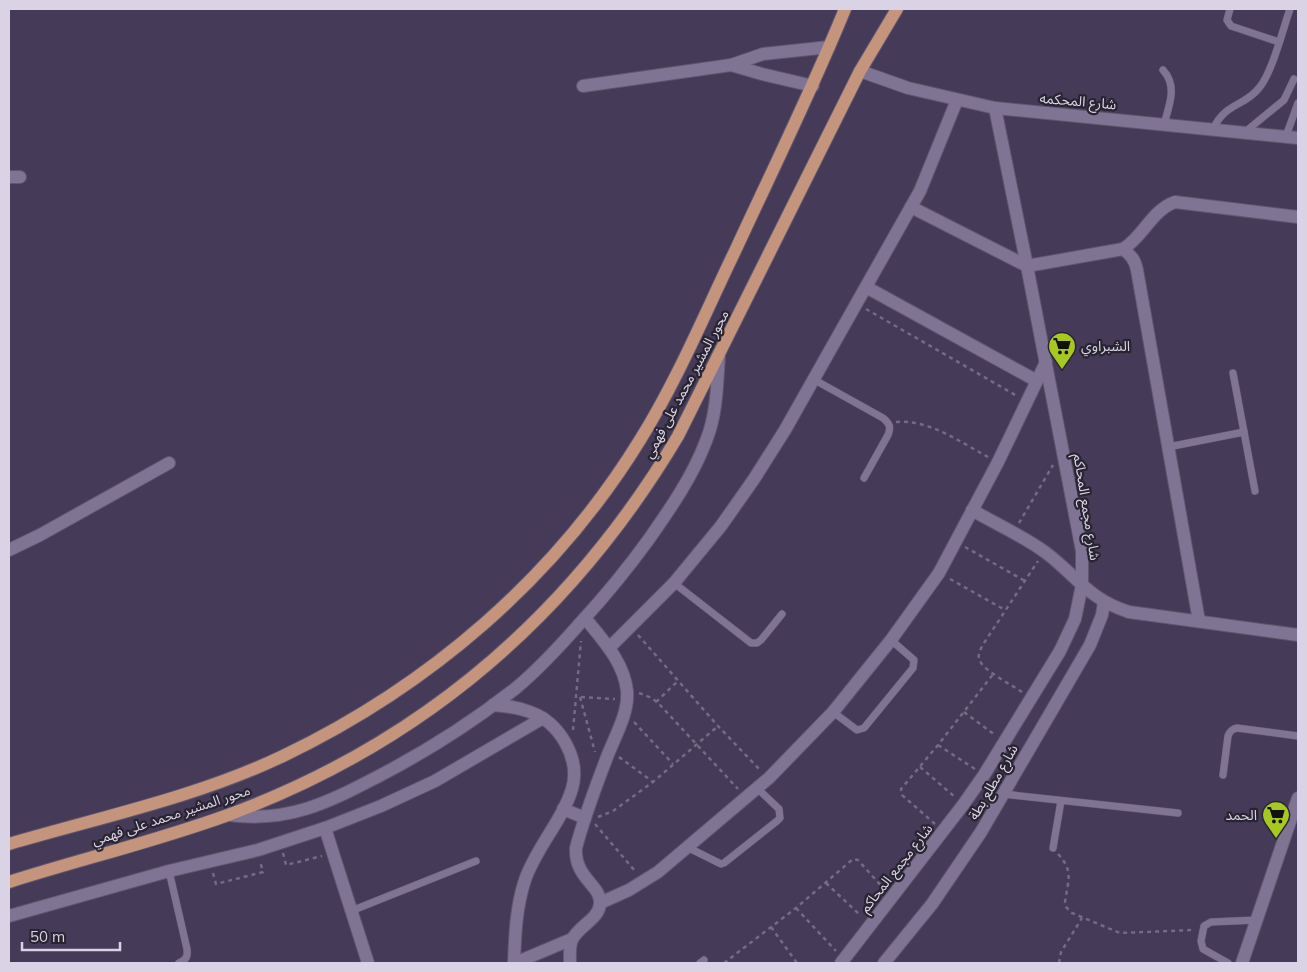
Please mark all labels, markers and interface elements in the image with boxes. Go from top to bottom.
street label: شارع المحكمه [1039,89,1117,115]
street label: محور المشير محمد على فهمي [639,307,735,462]
supermarket icon: الشبراوي [1047,331,1077,370]
place label: الشبراوي [1081,337,1130,357]
street label: شارع مجمع المحاكم [1068,452,1104,562]
street label: شارع مطلع بطة [964,741,1024,824]
street label: محور المشير محمد على فهمي [90,781,253,851]
supermarket icon: الحمد [1261,800,1291,839]
place label: الحمد [1226,806,1257,824]
street label: شارع مجمع المحاكم [856,820,938,917]
scale bar [22,920,120,952]
text: 50 m [30,927,65,946]

